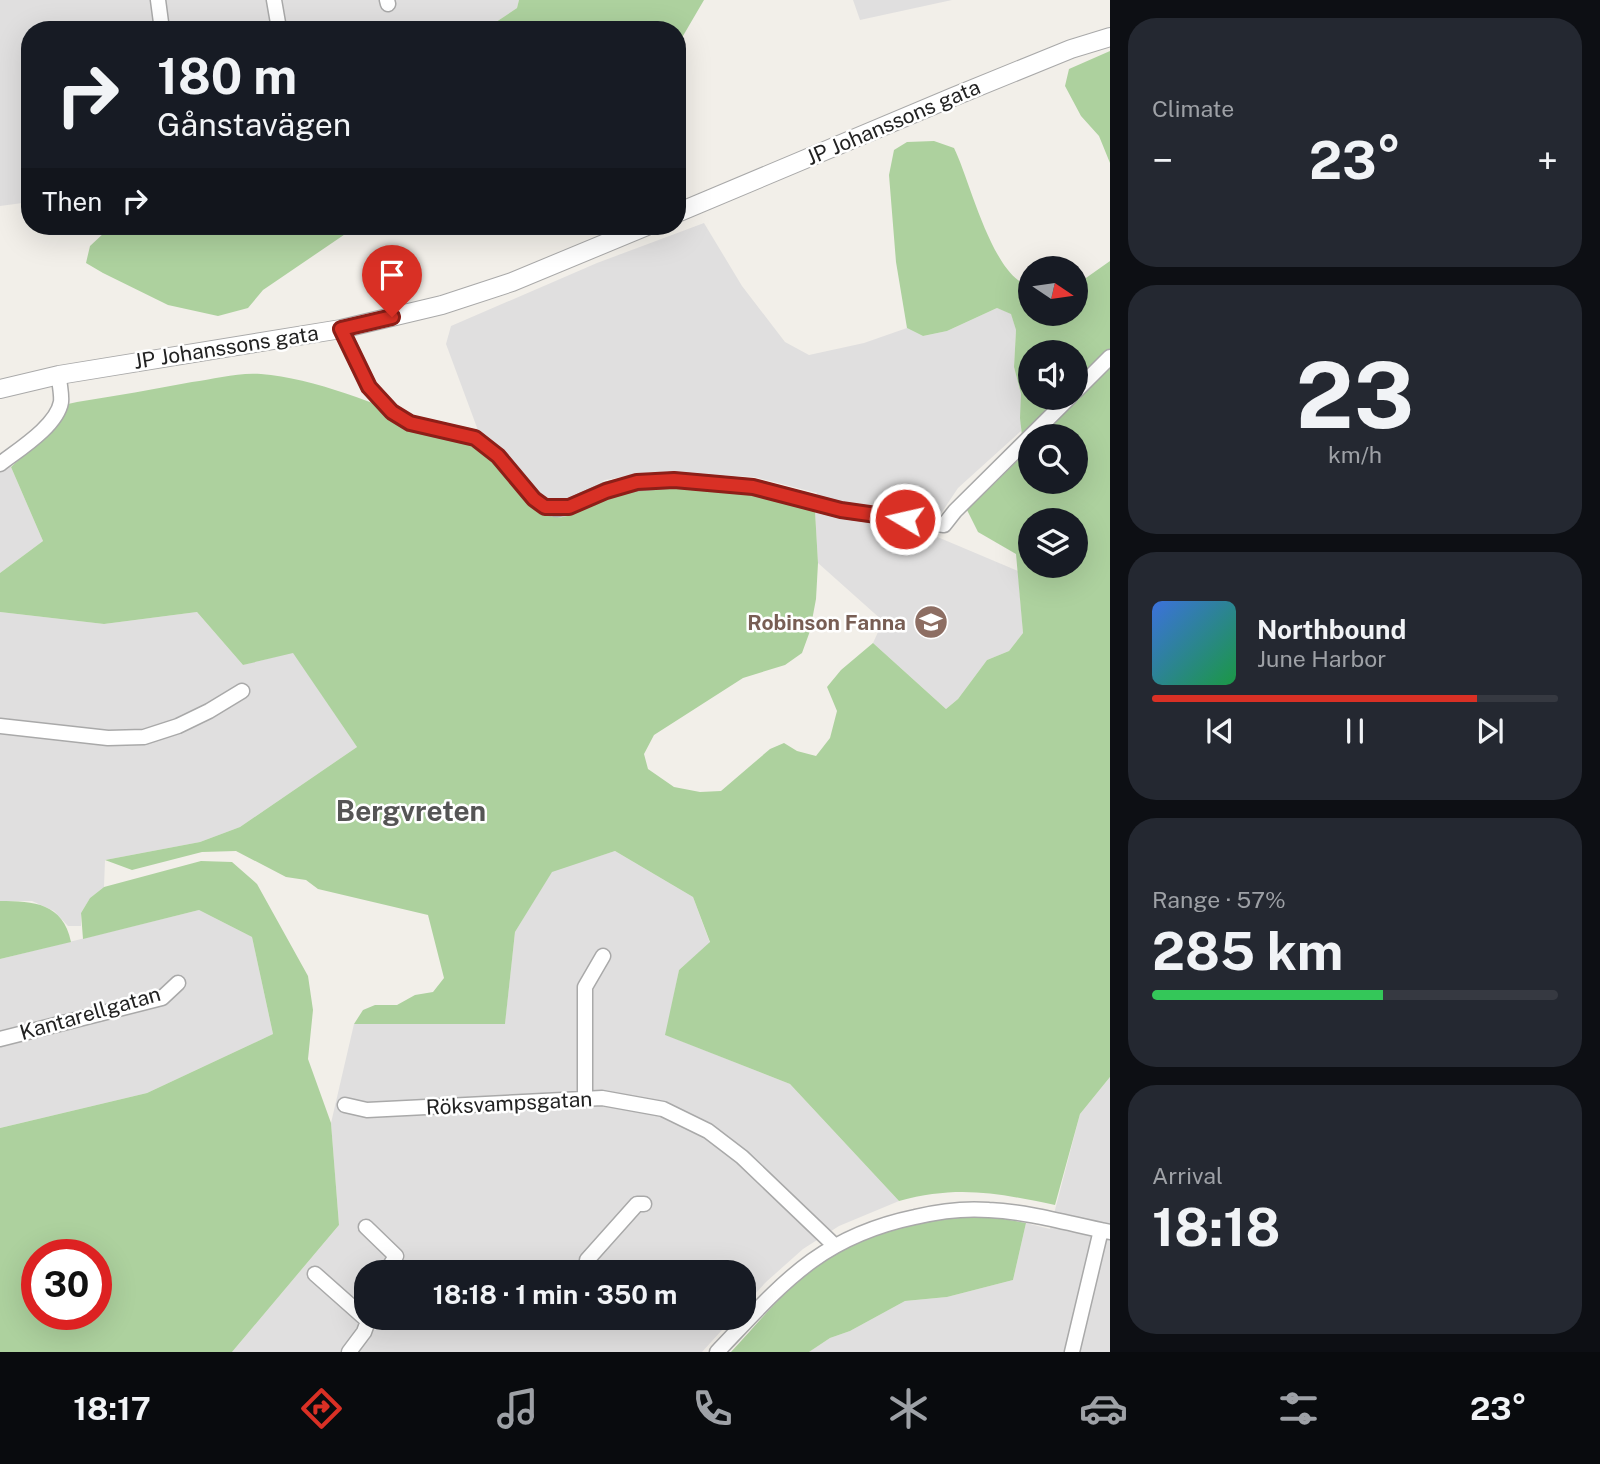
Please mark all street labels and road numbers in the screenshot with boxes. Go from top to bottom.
street label: JP Johanssons gata [802,74,984,170]
street label: JP Johanssons gata [132,320,320,374]
street label: Kantarellgatan [17,981,163,1045]
street label: Röksvampsgatan [425,1086,593,1120]

